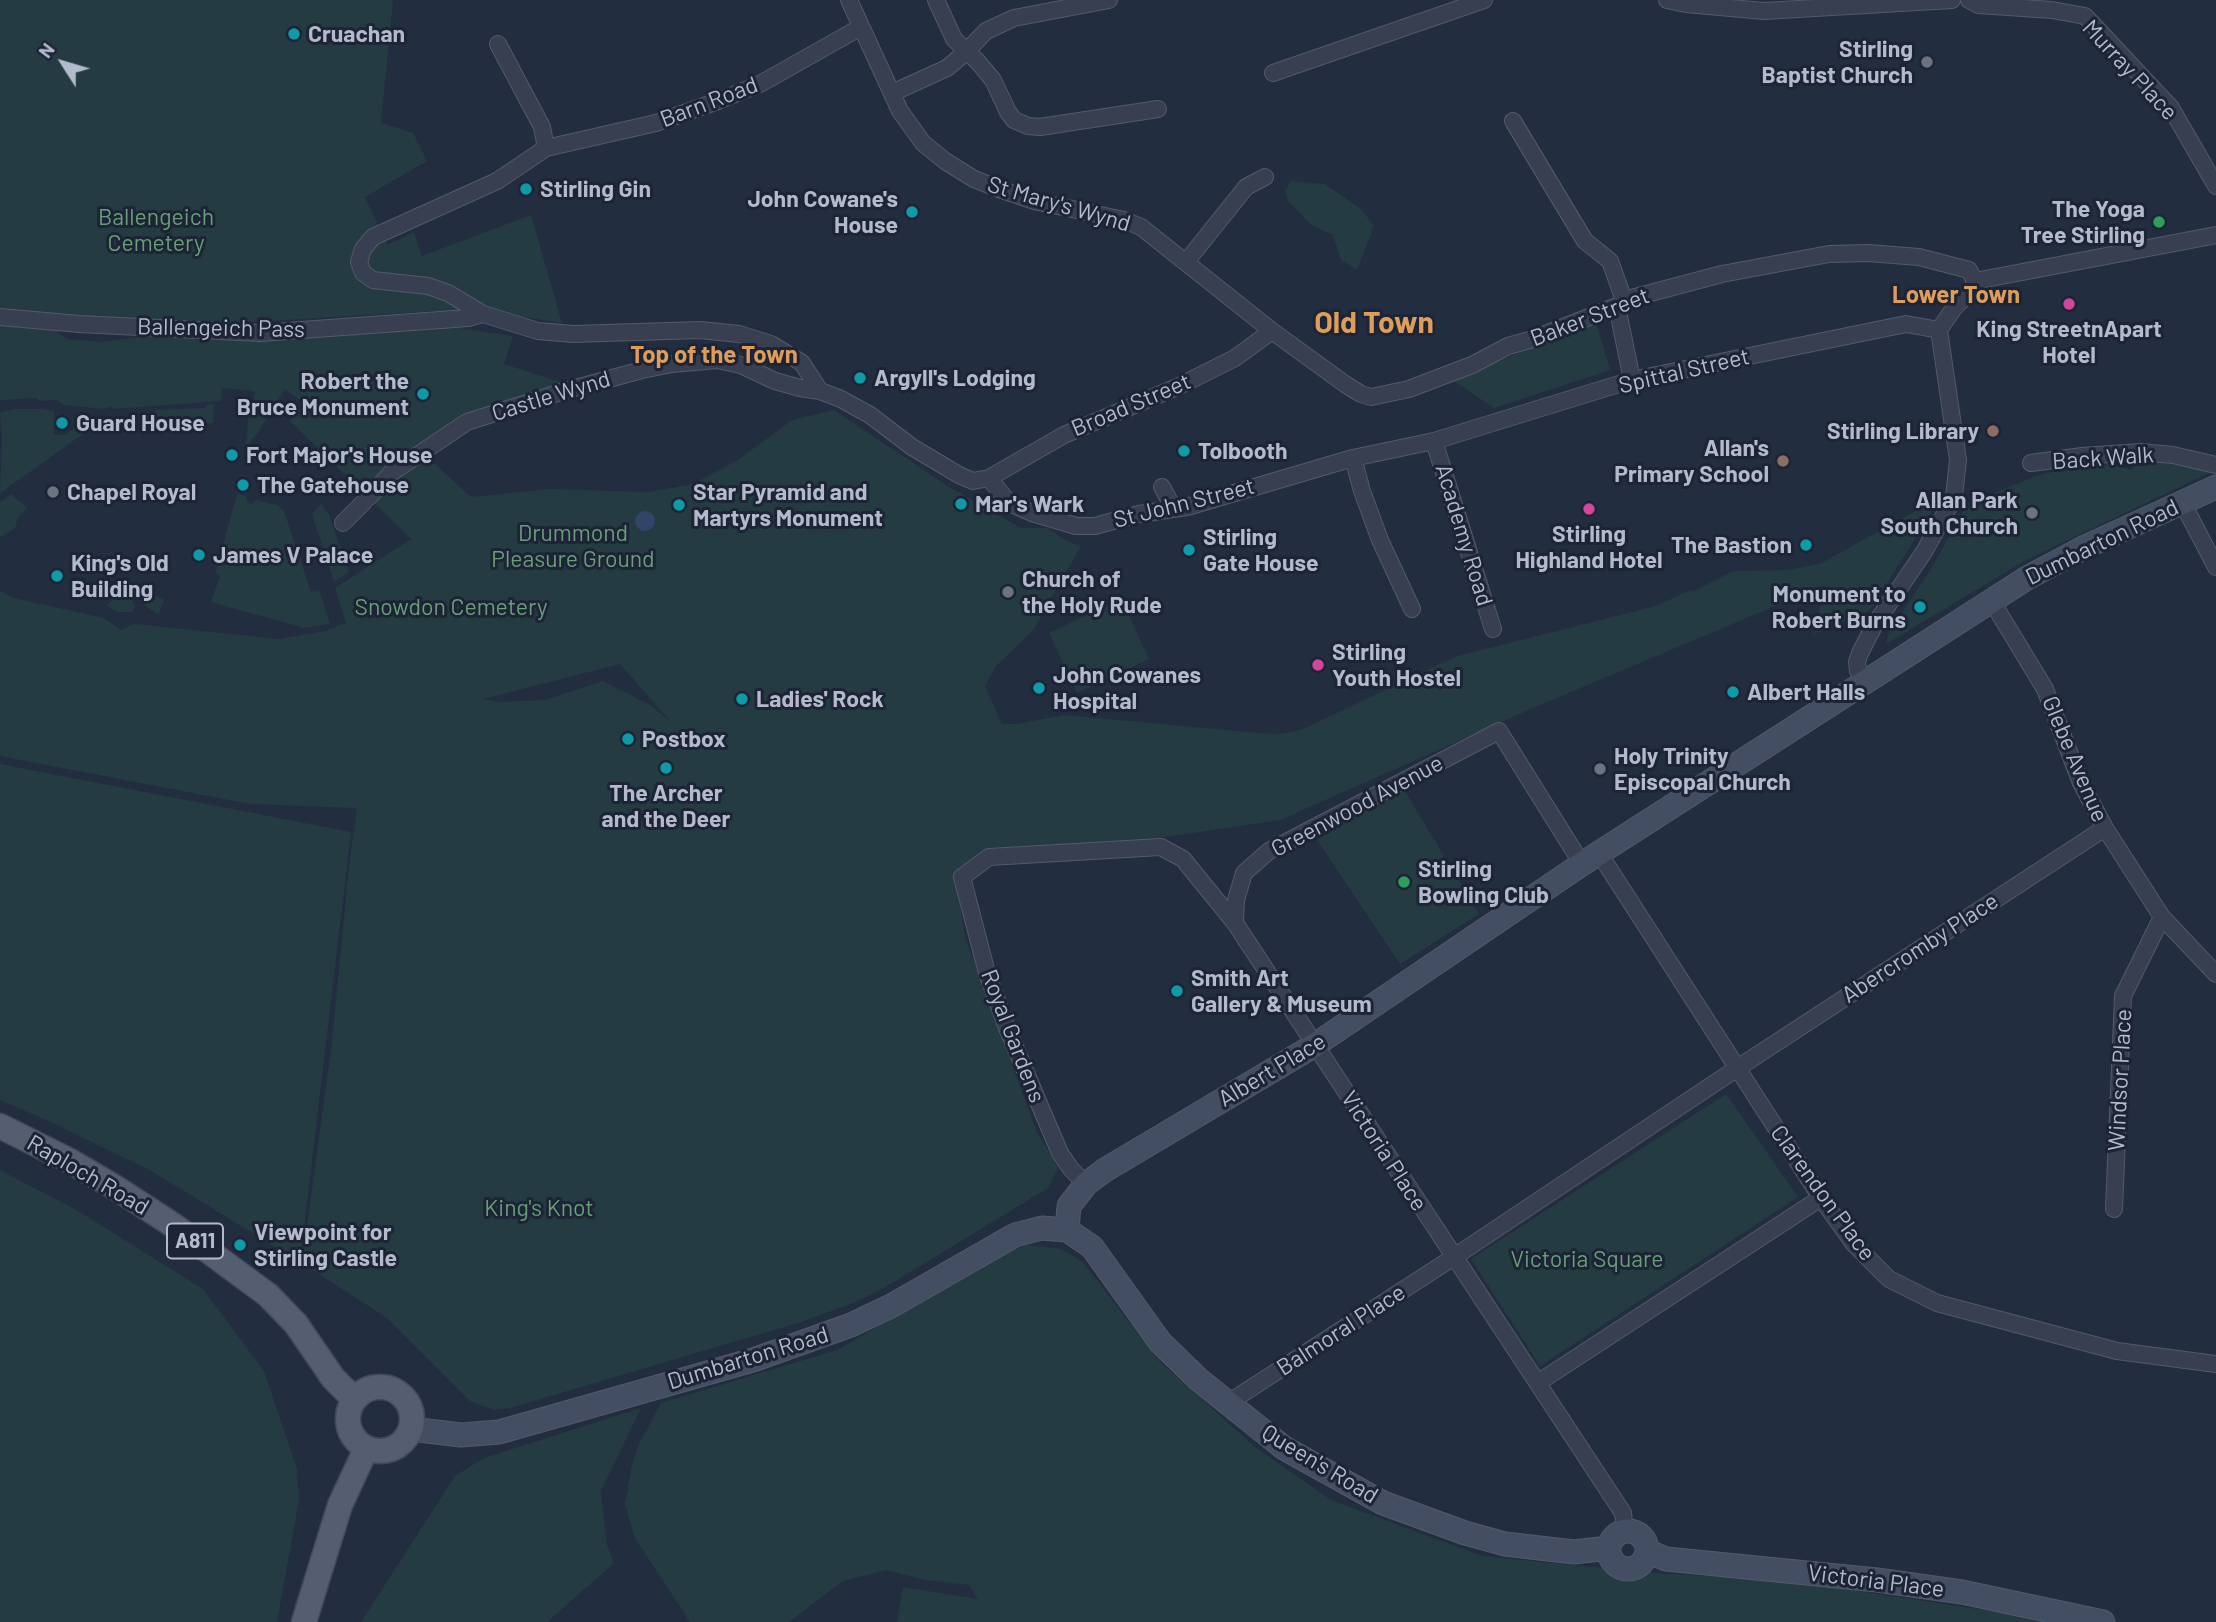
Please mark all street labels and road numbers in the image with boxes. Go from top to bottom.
street label: Murray Place [2077,14,2183,126]
street label: Barn Road [656,71,762,133]
street label: St Mary's Wynd [984,170,1134,238]
street label: Baker Street [1527,282,1653,352]
street label: Ballengeich Pass [137,313,305,343]
street label: Spittal Street [1616,343,1752,399]
street label: Castle Wynd [488,365,614,427]
street label: Broad Street [1067,368,1195,442]
street label: Back Walk [2051,441,2155,475]
street label: Academy Road [1429,461,1499,609]
street label: St John Street [1111,472,1257,534]
street label: Dumbarton Road [2021,493,2183,591]
street label: Glebe Avenue [2036,692,2114,826]
street label: Greenwood Avenue [1266,749,1448,863]
street label: Abercromby Place [1837,887,2003,1009]
street label: Royal Gardens [975,966,1051,1106]
street label: Windsor Place [2102,1008,2138,1152]
street label: Albert Place [1213,1027,1331,1113]
street label: Victoria Place [1335,1086,1433,1216]
street label: Clarendon Place [1765,1120,1881,1266]
street label: Raploch Road [22,1129,154,1221]
road number: A811 [167,1224,223,1258]
street label: Balmoral Place [1272,1278,1410,1382]
street label: Dumbarton Road [664,1320,832,1396]
street label: Queen's Road [1257,1418,1383,1510]
street label: Victoria Place [1806,1559,1946,1603]

